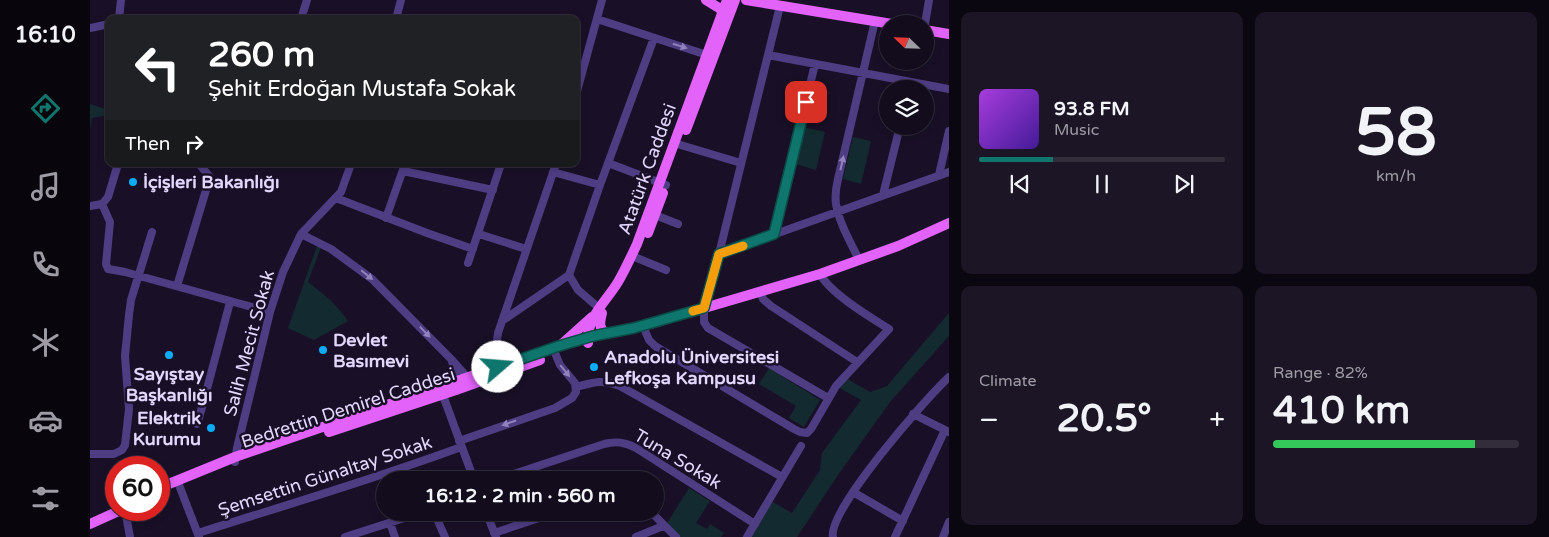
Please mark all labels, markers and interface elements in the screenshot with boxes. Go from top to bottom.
north arrow [879,15,934,70]
map controls [879,15,934,135]
text: 16:10 [15,22,75,48]
text: 260 m [208,34,315,76]
icon: left [125,35,190,100]
one-way arrow [673,43,688,51]
text: Şehit Erdoğan Mustafa Sokak [208,76,516,102]
button: layers [879,80,934,135]
pin [785,81,827,123]
icon: arrive [792,88,820,116]
icon: directions [28,91,63,126]
text: 58 [1355,94,1437,173]
text: 93.8 FM [1054,98,1130,120]
street label: Atatürk Caddesi [613,101,681,237]
text: Music [1054,120,1099,140]
icon: right [180,130,208,158]
text: Then [125,133,170,155]
one-way arrow [838,155,846,170]
text: km/h [1376,166,1416,186]
icon: music [28,169,63,204]
icon: previous [1006,170,1034,198]
icon: pause [1088,170,1116,198]
icon: next [1170,170,1198,198]
place label: İçişleri Bakanlığı [143,171,279,193]
marker: İçişleri Bakanlığı [127,176,139,188]
icon: phone [28,247,63,282]
street label: Salih Mecit Sokak [219,267,279,418]
one-way arrow [360,269,372,281]
icon: climate [28,325,63,360]
one-way arrow [419,326,431,338]
place label: Devlet Basımevi [333,329,409,372]
position arrow [471,340,523,392]
marker: Devlet Basımevi [317,344,329,356]
place label: Anadolu Üniversitesi Lefkoşa Kampusu [604,346,779,389]
marker: Sayıştay Başkanlığı [163,349,175,361]
marker: Anadolu Üniversitesi Lefkoşa Kampusu [588,361,600,373]
place label: Sayıştay Başkanlığı [126,363,212,406]
street label: Bedrettin Demirel Caddesi [238,363,458,453]
text: Range · 82% [1273,363,1368,383]
one-way arrow [560,364,570,378]
text: Climate [979,371,1037,391]
text: 410 km [1273,388,1410,434]
text: 20.5° [1057,396,1152,442]
icon: car [28,403,63,438]
text: − [979,403,999,437]
text: + [1209,403,1225,437]
place label: Elektrik Kurumu [133,407,201,450]
one-way arrow [501,420,516,428]
marker: Elektrik Kurumu [205,422,217,434]
street label: Tuna Sokak [630,424,726,494]
street label: Şemsettin Günaltay Sokak [215,431,435,521]
speed limit sign: 60 [105,456,170,521]
icon: filters [28,481,63,516]
text: 16:12 · 2 min · 560 m [424,485,616,507]

